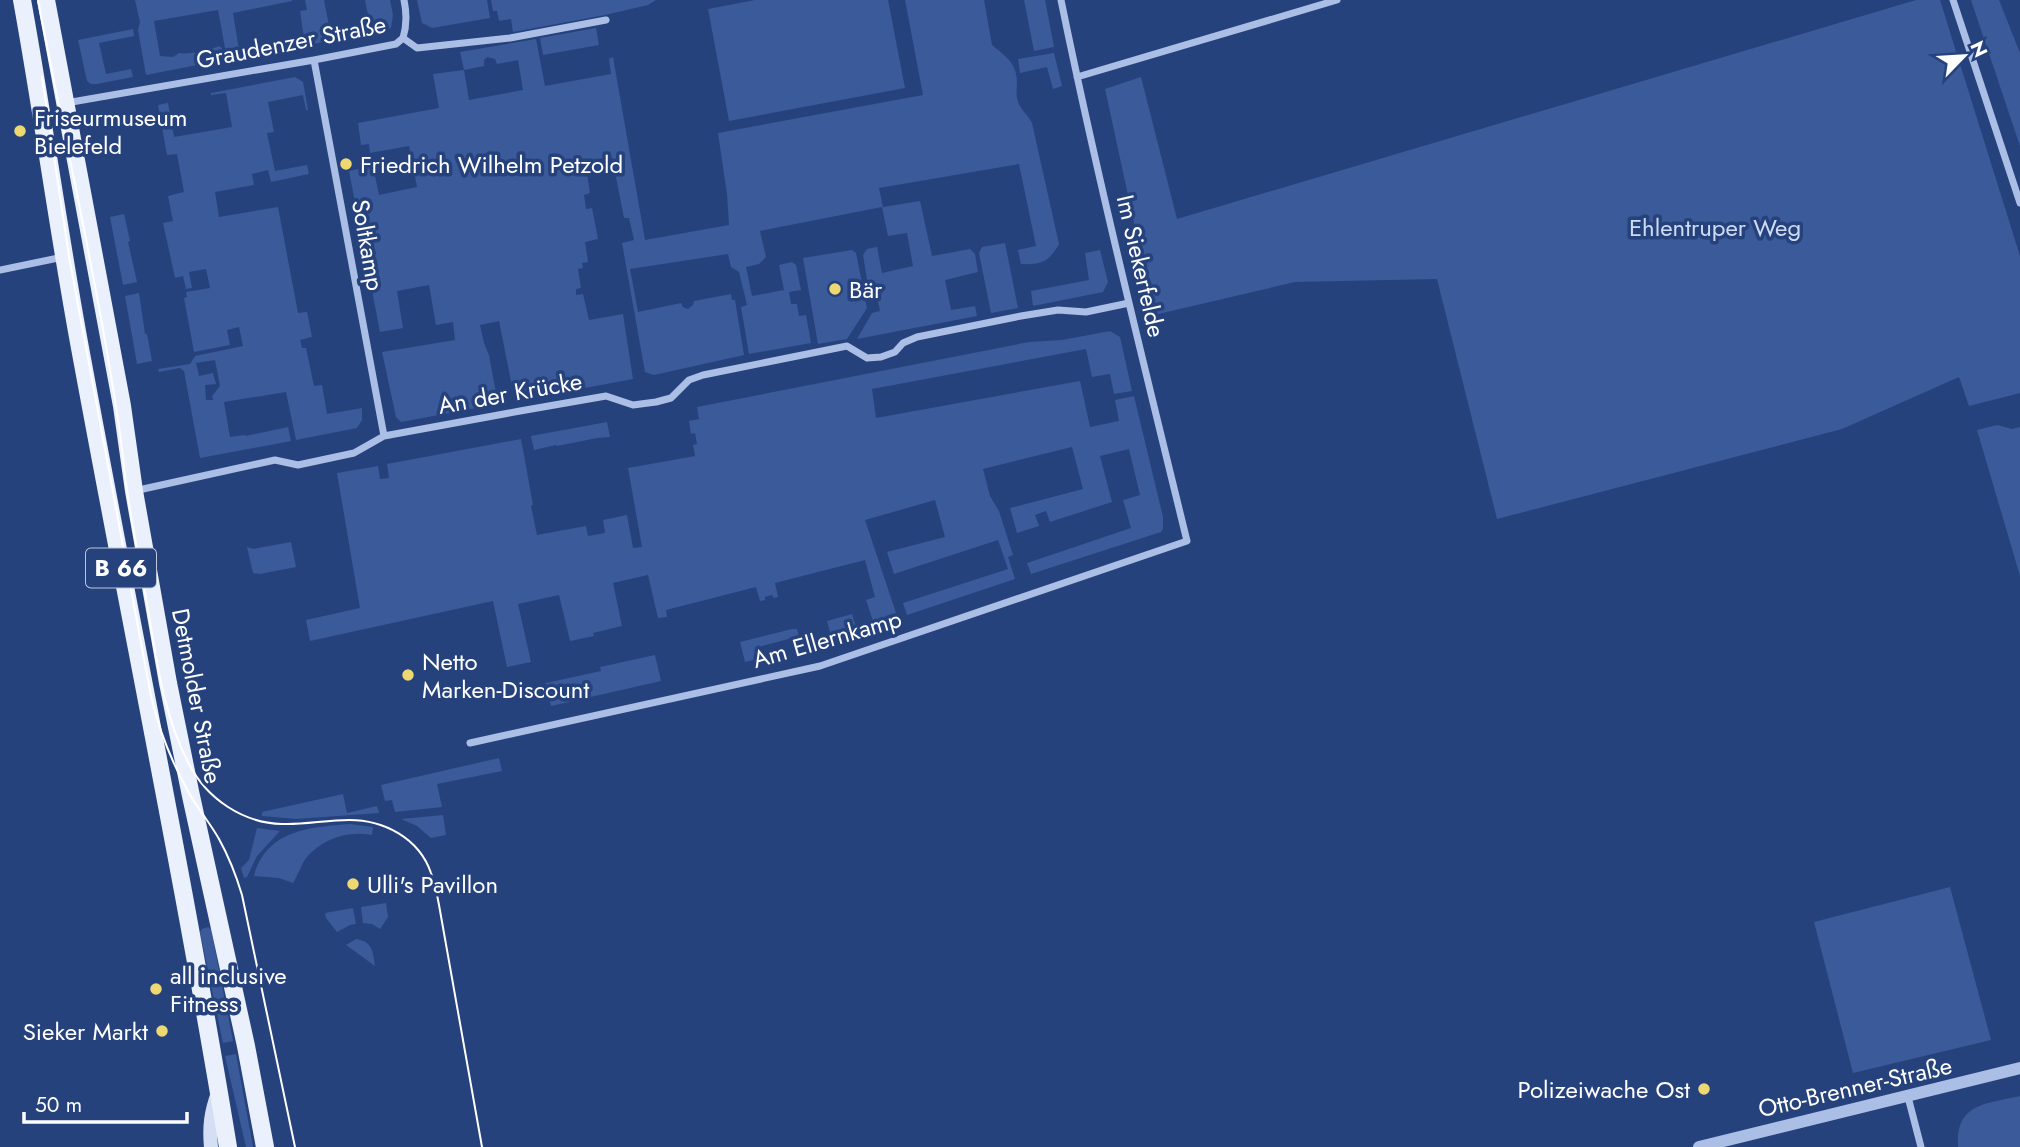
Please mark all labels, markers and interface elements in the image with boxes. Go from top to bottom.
street label: Graudenzer Straße [193,6,389,78]
north arrow [1929,21,1999,91]
text: N [1964,36,1994,62]
place label: Friseurmuseum Bielefeld [34,100,188,163]
marker: Friseurmuseum Bielefeld [12,123,28,139]
place label: Friedrich Wilhelm Petzold [360,147,623,182]
marker: Friedrich Wilhelm Petzold [338,156,354,172]
street label: Im Siekerfelde [1108,191,1174,341]
street label: Soltkamp [343,197,393,293]
park label: Ehlentruper Weg [1629,210,1801,245]
place label: Bär [849,272,883,307]
marker: Bär [827,281,843,297]
street label: An der Krücke [435,363,585,423]
road number: B 66 [86,548,156,588]
street label: Am Ellernkamp [748,601,906,677]
street label: Detmolder Straße [163,605,231,787]
place label: Netto Marken-Discount [422,644,589,707]
marker: Netto Marken-Discount [400,667,416,683]
place label: Ulli's Pavillon [367,867,498,902]
marker: Ulli's Pavillon [345,876,361,892]
place label: all inclusive Fitness [170,958,287,1021]
marker: all inclusive Fitness [148,981,164,997]
place label: Sieker Markt [23,1014,148,1049]
marker: Sieker Markt [154,1023,170,1039]
street label: Otto-Brenner-Straße [1755,1048,1955,1126]
place label: Polizeiwache Ost [1518,1072,1690,1107]
scale bar [24,1080,187,1124]
marker: Polizeiwache Ost [1696,1081,1712,1097]
text: 50 m [35,1090,82,1120]

